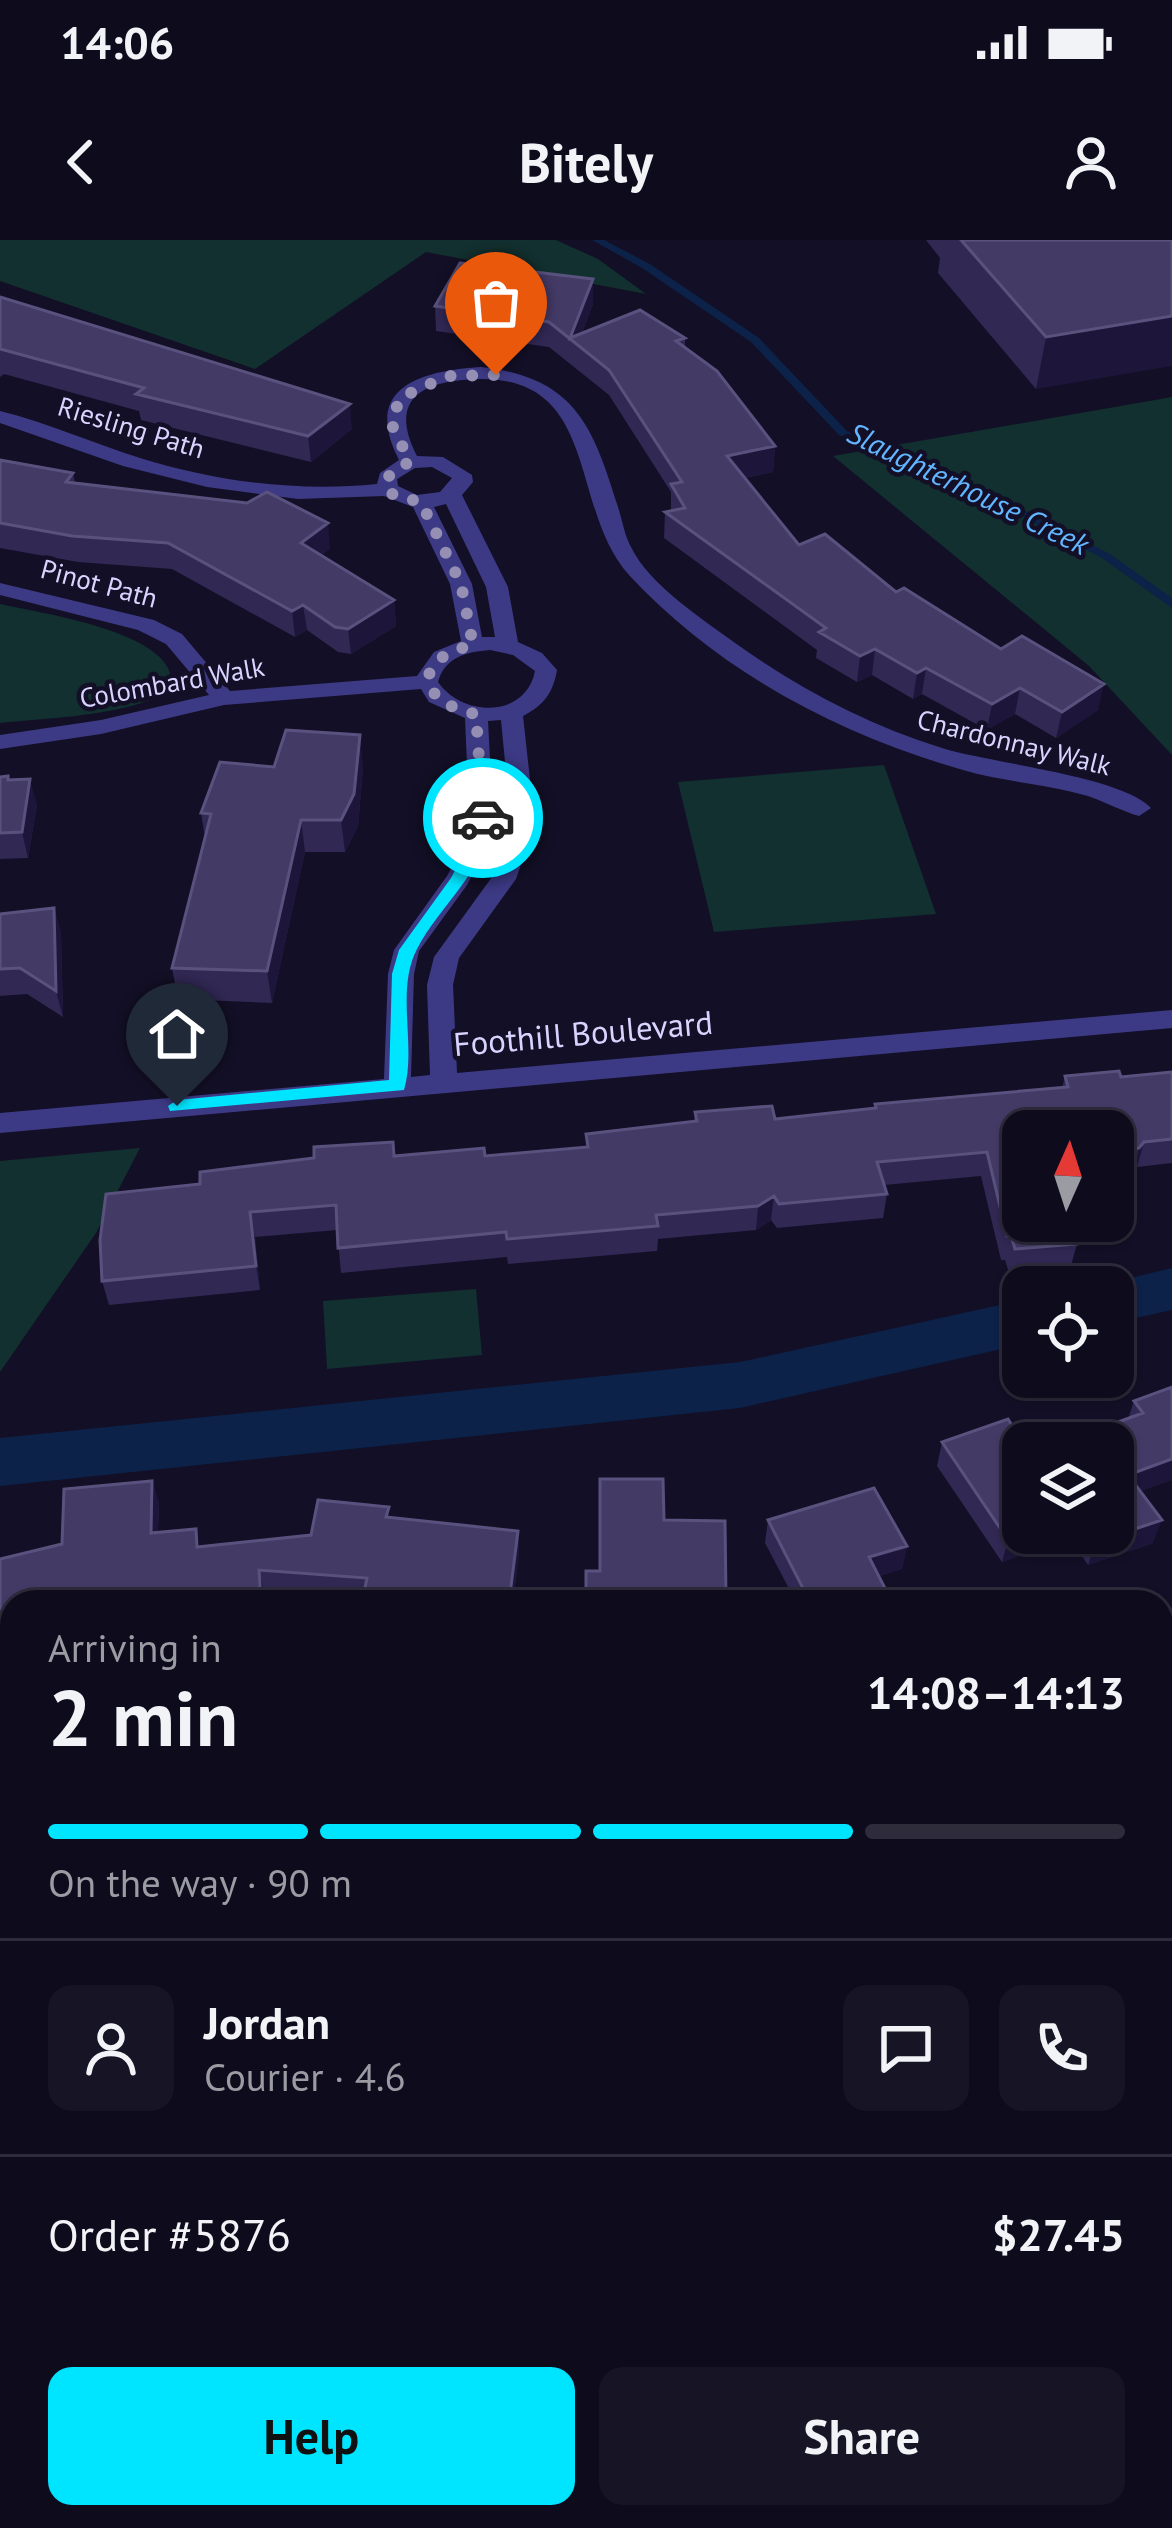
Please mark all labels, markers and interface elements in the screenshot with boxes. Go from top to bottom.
text: 14:06 [60,13,174,71]
text: Bitely [519,127,653,197]
icon: back [48,129,114,195]
icon: person [1058,129,1124,195]
pin [445,252,547,375]
icon: bag [463,270,529,336]
street label: Riesling Path [54,389,209,465]
water label: Slaughterhouse Creek [842,412,1097,564]
street label: Pinot Path [37,551,161,615]
street label: Colombard Walk [77,649,267,715]
street label: Chardonnay Walk [914,702,1115,783]
courier [423,758,543,878]
icon: car [450,785,516,851]
pin [126,983,228,1106]
street label: Foothill Boulevard [451,1000,714,1065]
icon: home [144,1001,210,1067]
north arrow [1002,1110,1134,1242]
map controls [1002,1110,1134,1554]
button: locate [1002,1266,1134,1398]
button: layers [1002,1422,1134,1554]
text: Arriving in [48,1622,222,1673]
text: 14:08–14:13 [867,1663,1125,1721]
text: 2 min [48,1667,238,1768]
text: On the way · 90 m [48,1857,352,1908]
button: person [48,1985,174,2111]
button: chat [843,1985,969,2111]
button: phone [999,1985,1125,2111]
text: Jordan [204,1993,330,2051]
text: Courier · 4.6 [204,2051,406,2102]
text: Order #5876 [48,2205,291,2263]
text: $27.45 [992,2205,1125,2263]
button: Help [48,2367,575,2505]
button: Share [599,2367,1125,2505]

